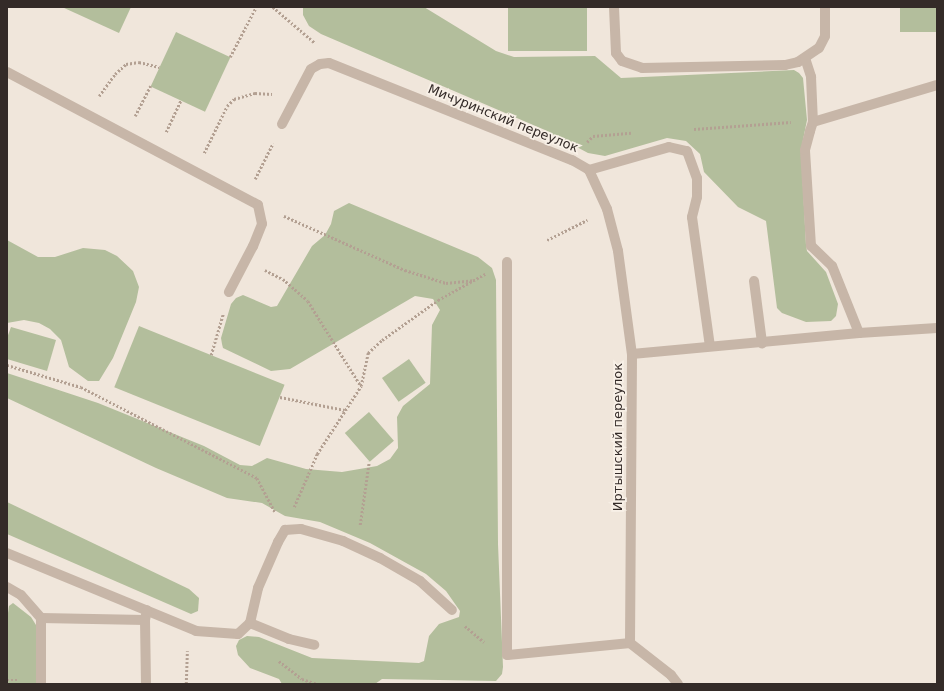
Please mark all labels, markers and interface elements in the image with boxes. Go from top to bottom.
street label: Мичуринский переулок [426,82,580,156]
street label: Иртышский переулок [610,363,626,511]

